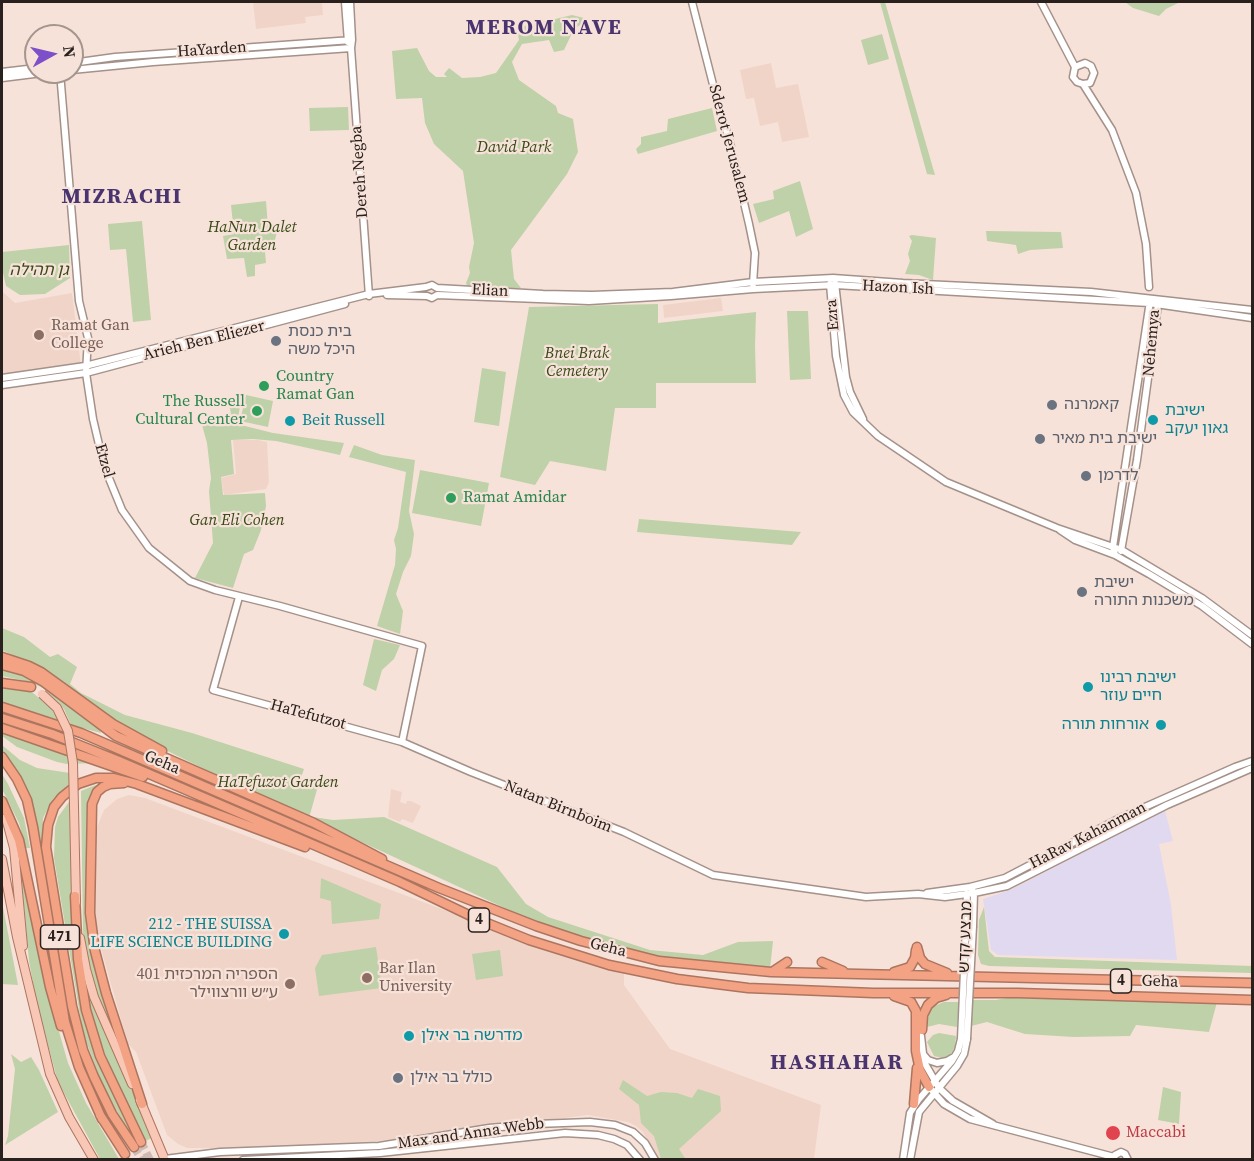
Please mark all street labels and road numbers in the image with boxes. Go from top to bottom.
street label: HaYarden [177,38,247,62]
street label: Sderot Jerusalem [704,83,754,205]
street label: Dereh Negba [347,125,373,219]
street label: Hazon Ish [862,277,934,299]
street label: Elian [471,280,509,302]
street label: Ezra [822,298,844,332]
street label: Nehemya [1140,309,1164,377]
street label: Arieh Ben Eliezer [141,317,267,365]
street label: Etzel [90,442,118,480]
street label: HaTefutzot [268,696,348,734]
street label: Geha [141,747,183,779]
street label: Natan Birnboim [501,777,615,837]
street label: HaRav Kahanman [1026,798,1150,874]
street label: מבצע קדש [955,901,977,973]
road number: 4 [468,908,490,932]
road number: 471 [40,925,80,949]
street label: Geha [588,934,628,962]
road number: 4 [1110,969,1132,993]
street label: Geha [1141,972,1179,992]
street label: Max and Anna Webb [397,1114,545,1154]

